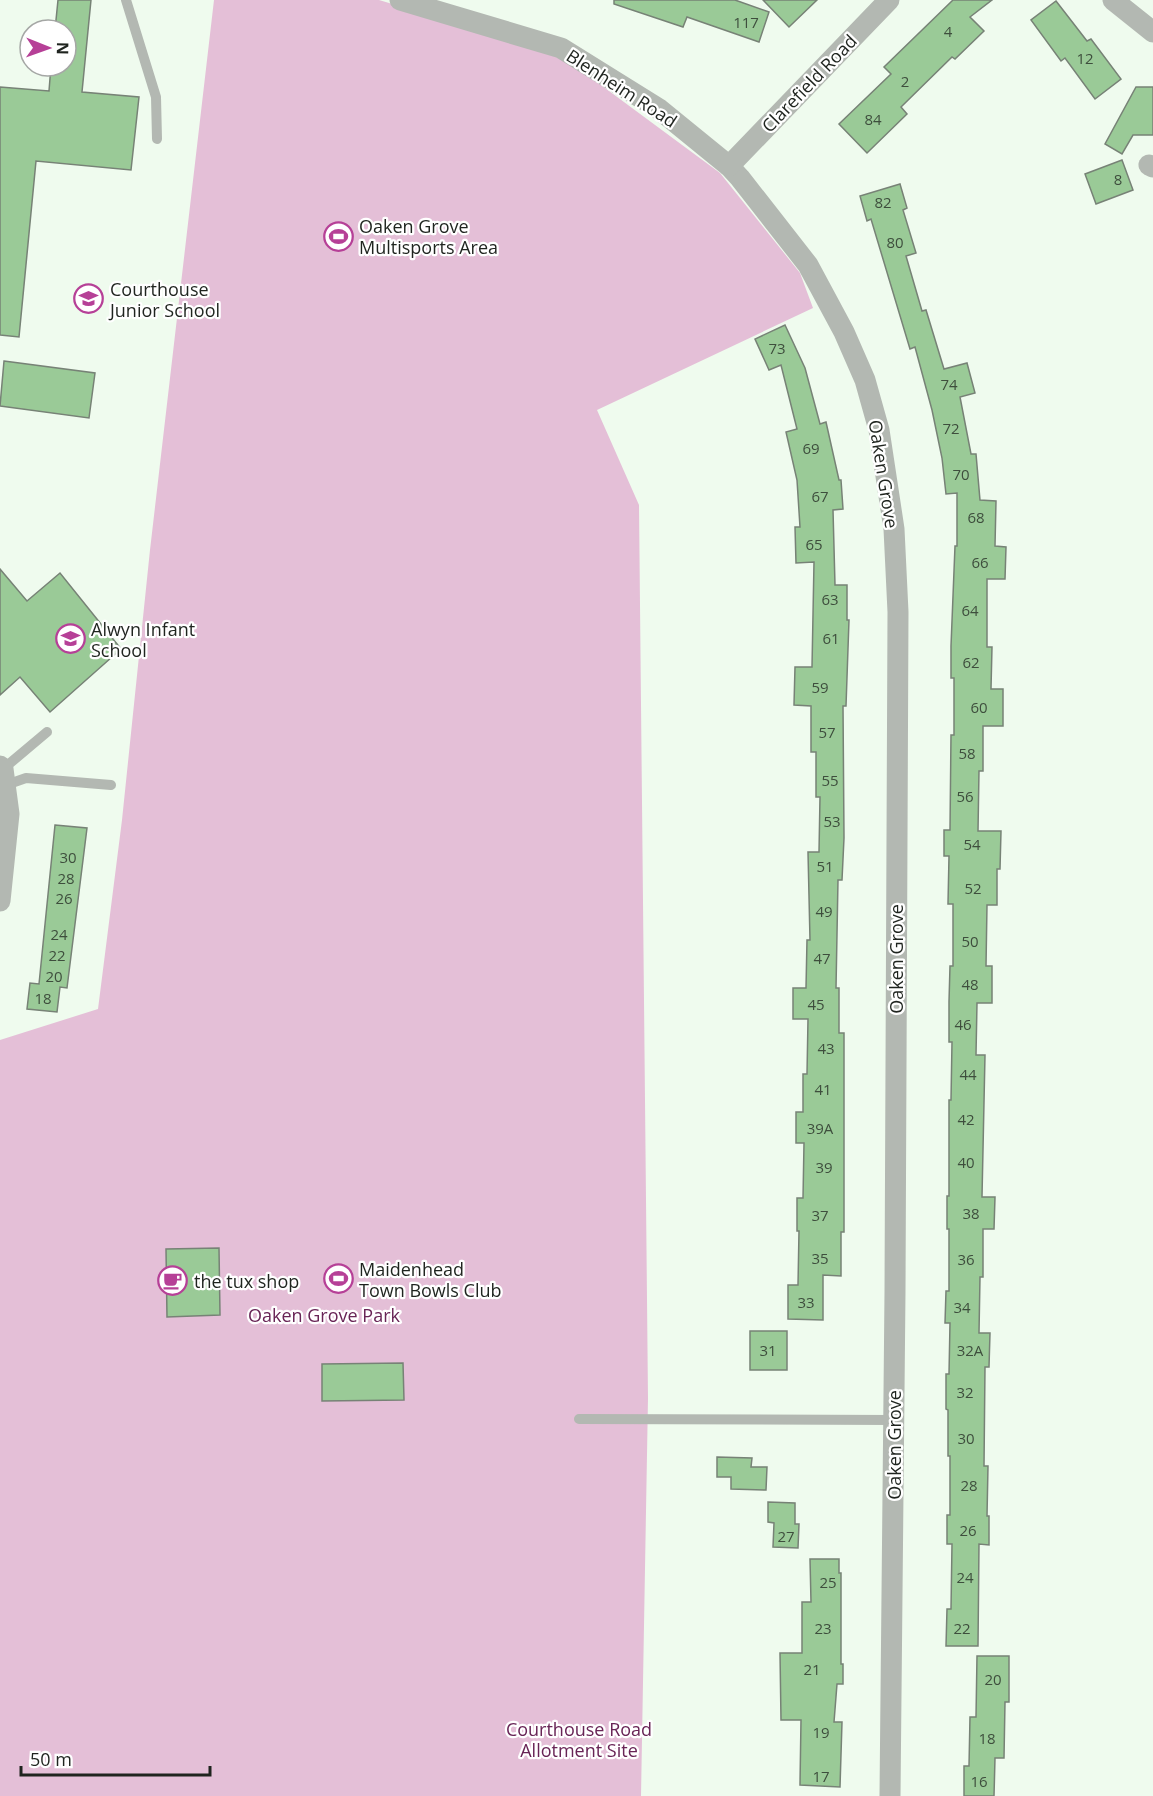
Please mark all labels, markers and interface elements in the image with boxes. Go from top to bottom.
house number: 117 [733,12,759,32]
north arrow [18,18,78,78]
house number: 4 [944,21,953,41]
street label: Clarefield Road [756,29,862,137]
text: N [52,42,74,55]
street label: Blenheim Road [562,43,682,133]
house number: 12 [1076,48,1094,68]
house number: 2 [901,71,909,91]
house number: 84 [864,109,882,129]
house number: 8 [1114,169,1122,189]
house number: 82 [874,192,892,212]
place label: Oaken Grove Multisports Area [359,214,498,259]
sports icon: Oaken Grove Multisports Area [322,220,354,252]
house number: 80 [886,232,904,252]
place label: Courthouse Junior School [108,277,220,322]
school or university icon: Courthouse Junior School [73,283,105,315]
house number: 73 [768,338,786,358]
house number: 74 [940,374,958,394]
street label: Oaken Grove [864,418,904,530]
house number: 72 [942,418,960,438]
house number: 69 [802,438,820,458]
house number: 70 [952,464,970,484]
house number: 67 [811,486,829,506]
house number: 68 [967,507,985,527]
house number: 65 [805,534,823,554]
house number: 66 [971,552,989,572]
house number: 63 [821,589,839,609]
house number: 64 [961,600,979,620]
place label: Alwyn Infant School [91,617,195,662]
school or university icon: Alwyn Infant School [54,623,86,655]
house number: 61 [822,628,840,648]
house number: 62 [962,652,980,672]
house number: 59 [811,677,829,697]
house number: 60 [970,697,988,717]
house number: 57 [818,722,836,742]
house number: 58 [958,743,976,763]
house number: 55 [821,770,839,790]
house number: 56 [956,786,974,806]
house number: 53 [823,811,841,831]
house number: 54 [963,834,981,854]
house number: 30 [59,847,77,867]
house number: 51 [816,856,834,876]
house number: 28 [57,868,75,888]
house number: 52 [964,878,982,898]
house number: 26 [55,888,73,908]
house number: 49 [815,901,833,921]
street label: Oaken Grove [884,904,908,1014]
house number: 24 [50,924,68,944]
house number: 50 [961,931,979,951]
house number: 22 [48,945,66,965]
house number: 47 [813,948,831,968]
house number: 20 [45,966,63,986]
house number: 48 [961,974,979,994]
house number: 18 [34,988,52,1008]
house number: 45 [807,994,825,1014]
house number: 46 [954,1014,972,1034]
house number: 43 [817,1038,835,1058]
house number: 44 [959,1064,977,1084]
house number: 41 [814,1079,832,1099]
house number: 42 [957,1109,975,1129]
house number: 39A [807,1118,834,1138]
house number: 40 [957,1152,975,1172]
house number: 39 [815,1157,833,1177]
house number: 38 [962,1203,980,1223]
house number: 37 [811,1205,829,1225]
house number: 35 [811,1248,829,1268]
house number: 36 [957,1249,975,1269]
place label: Maidenhead Town Bowls Club [359,1257,502,1302]
sports icon: Maidenhead Town Bowls Club [322,1263,354,1295]
cafe icon: the tux shop [157,1265,189,1297]
place label: the tux shop [194,1269,299,1293]
house number: 33 [797,1292,815,1312]
house number: 34 [953,1297,971,1317]
park label: Oaken Grove Park [248,1303,401,1327]
house number: 31 [759,1340,777,1360]
house number: 32A [957,1340,984,1360]
house number: 32 [956,1382,974,1402]
street label: Oaken Grove [882,1390,906,1500]
house number: 30 [957,1428,975,1448]
house number: 28 [960,1475,978,1495]
house number: 26 [959,1520,977,1540]
house number: 27 [777,1526,795,1546]
house number: 24 [956,1567,974,1587]
house number: 25 [819,1572,837,1592]
house number: 23 [814,1618,832,1638]
house number: 22 [953,1618,971,1638]
house number: 21 [803,1659,821,1679]
house number: 20 [984,1669,1002,1689]
park label: Courthouse Road Allotment Site [506,1717,652,1762]
house number: 19 [812,1722,830,1742]
house number: 18 [978,1728,996,1748]
scale bar [21,1739,210,1777]
text: 50 m [30,1747,72,1771]
house number: 17 [812,1766,830,1786]
house number: 16 [970,1771,988,1791]

